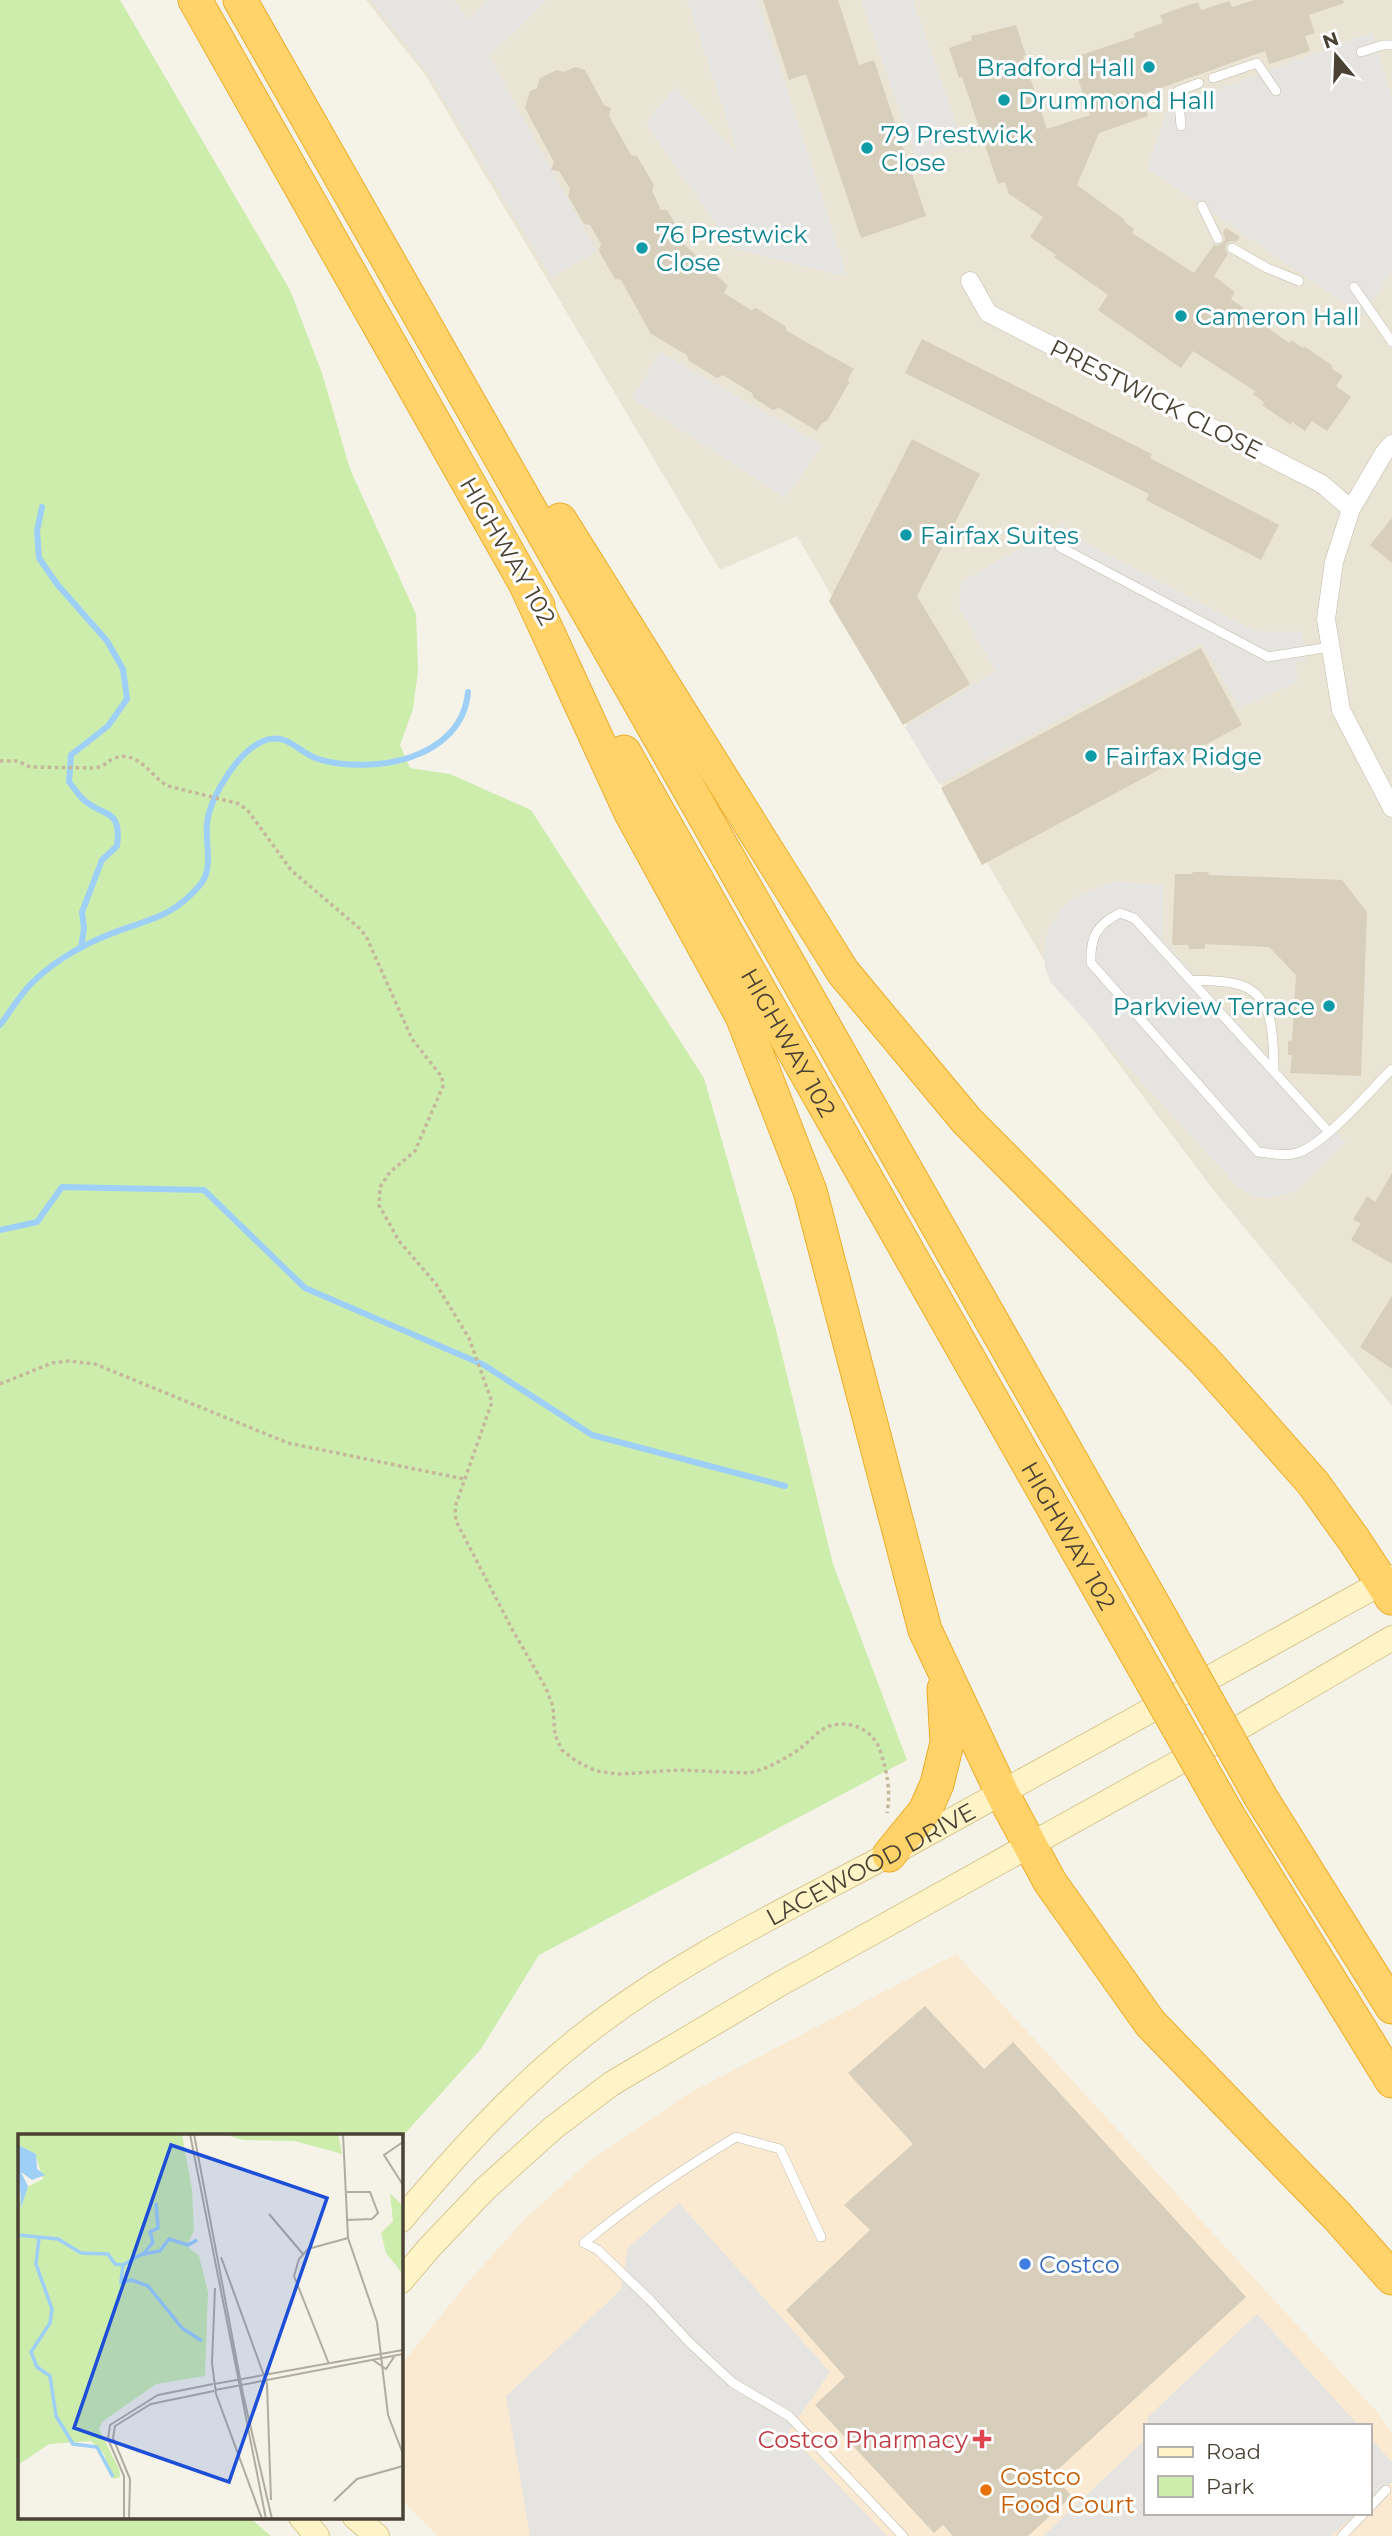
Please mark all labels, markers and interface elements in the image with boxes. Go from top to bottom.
north arrow [1301,21,1371,91]
text: N [1320,27,1342,54]
place label: Bradford Hall [976,53,1135,82]
marker: Bradford Hall [1141,59,1157,75]
place label: Drummond Hall [1018,86,1215,115]
marker: Drummond Hall [996,92,1012,108]
place label: 79 Prestwick Close [881,120,1034,177]
marker: 79 Prestwick Close [859,140,875,156]
place label: 76 Prestwick Close [656,220,808,277]
marker: 76 Prestwick Close [634,240,650,256]
place label: Cameron Hall [1195,302,1359,331]
marker: Cameron Hall [1173,308,1189,324]
street label: PRESTWICK CLOSE [1045,333,1267,465]
street label: HIGHWAY 102 [454,472,562,630]
place label: Fairfax Suites [920,521,1079,550]
marker: Fairfax Suites [898,527,914,543]
place label: Fairfax Ridge [1105,742,1262,771]
marker: Fairfax Ridge [1083,748,1099,764]
street label: HIGHWAY 102 [735,963,843,1122]
place label: Parkview Terrace [1113,992,1315,1021]
marker: Parkview Terrace [1321,998,1337,1014]
street label: HIGHWAY 102 [1015,1456,1123,1615]
street label: LACEWOOD DRIVE [761,1796,980,1931]
inset map [18,2134,402,2518]
place label: Costco [1039,2250,1120,2279]
marker: Costco [1017,2256,1033,2272]
legend [1144,2424,1371,2515]
place label: Costco Pharmacy [758,2425,968,2454]
marker: Costco Pharmacy [974,2431,990,2447]
text: Road [1206,2439,1261,2464]
place label: Costco Food Court [1000,2462,1135,2519]
text: Park [1206,2474,1254,2499]
marker: Costco Food Court [978,2482,994,2498]

